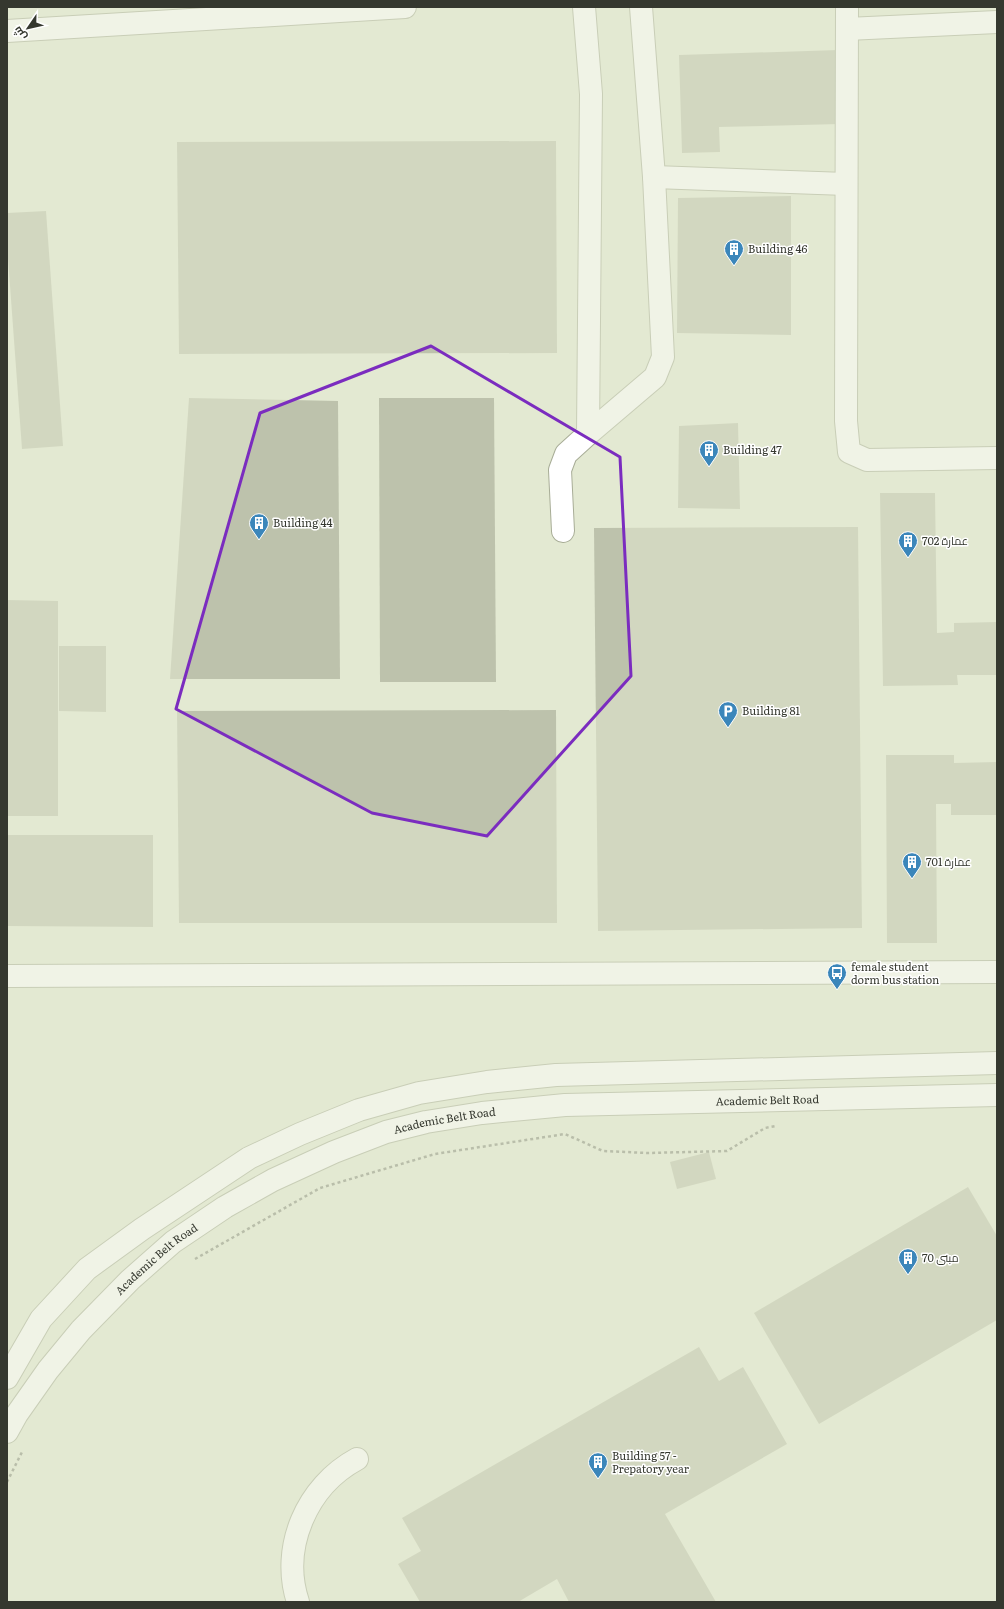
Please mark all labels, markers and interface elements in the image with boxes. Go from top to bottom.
north arrow [8,8,48,48]
text: ش [8,24,29,44]
building icon: Building 46 [723,238,745,266]
place label: Building 46 [748,240,808,256]
building icon: Building 47 [698,439,720,467]
place label: Building 47 [723,441,782,457]
building icon: Building 44 [248,512,270,540]
place label: Building 44 [273,514,333,530]
building icon: عمارة 702 [897,530,919,558]
place label: عمارة 702 [922,532,968,548]
parking icon: Building 81 [717,700,739,728]
place label: Building 81 [742,702,801,718]
building icon: عمارة 701 [901,851,923,879]
place label: عمارة 701 [926,853,971,869]
place label: female student dorm bus station [851,958,939,987]
bus stop icon: female student dorm bus station [826,962,848,990]
street label: Academic Belt Road [715,1090,820,1109]
street label: Academic Belt Road [392,1103,496,1137]
street label: Academic Belt Road [111,1219,200,1298]
building icon: مبنى 70 [897,1247,919,1275]
place label: مبنى 70 [922,1249,959,1265]
place label: Building 57 - Prepatory year [612,1447,690,1476]
building icon: Building 57 - Prepatory year [587,1451,609,1479]

